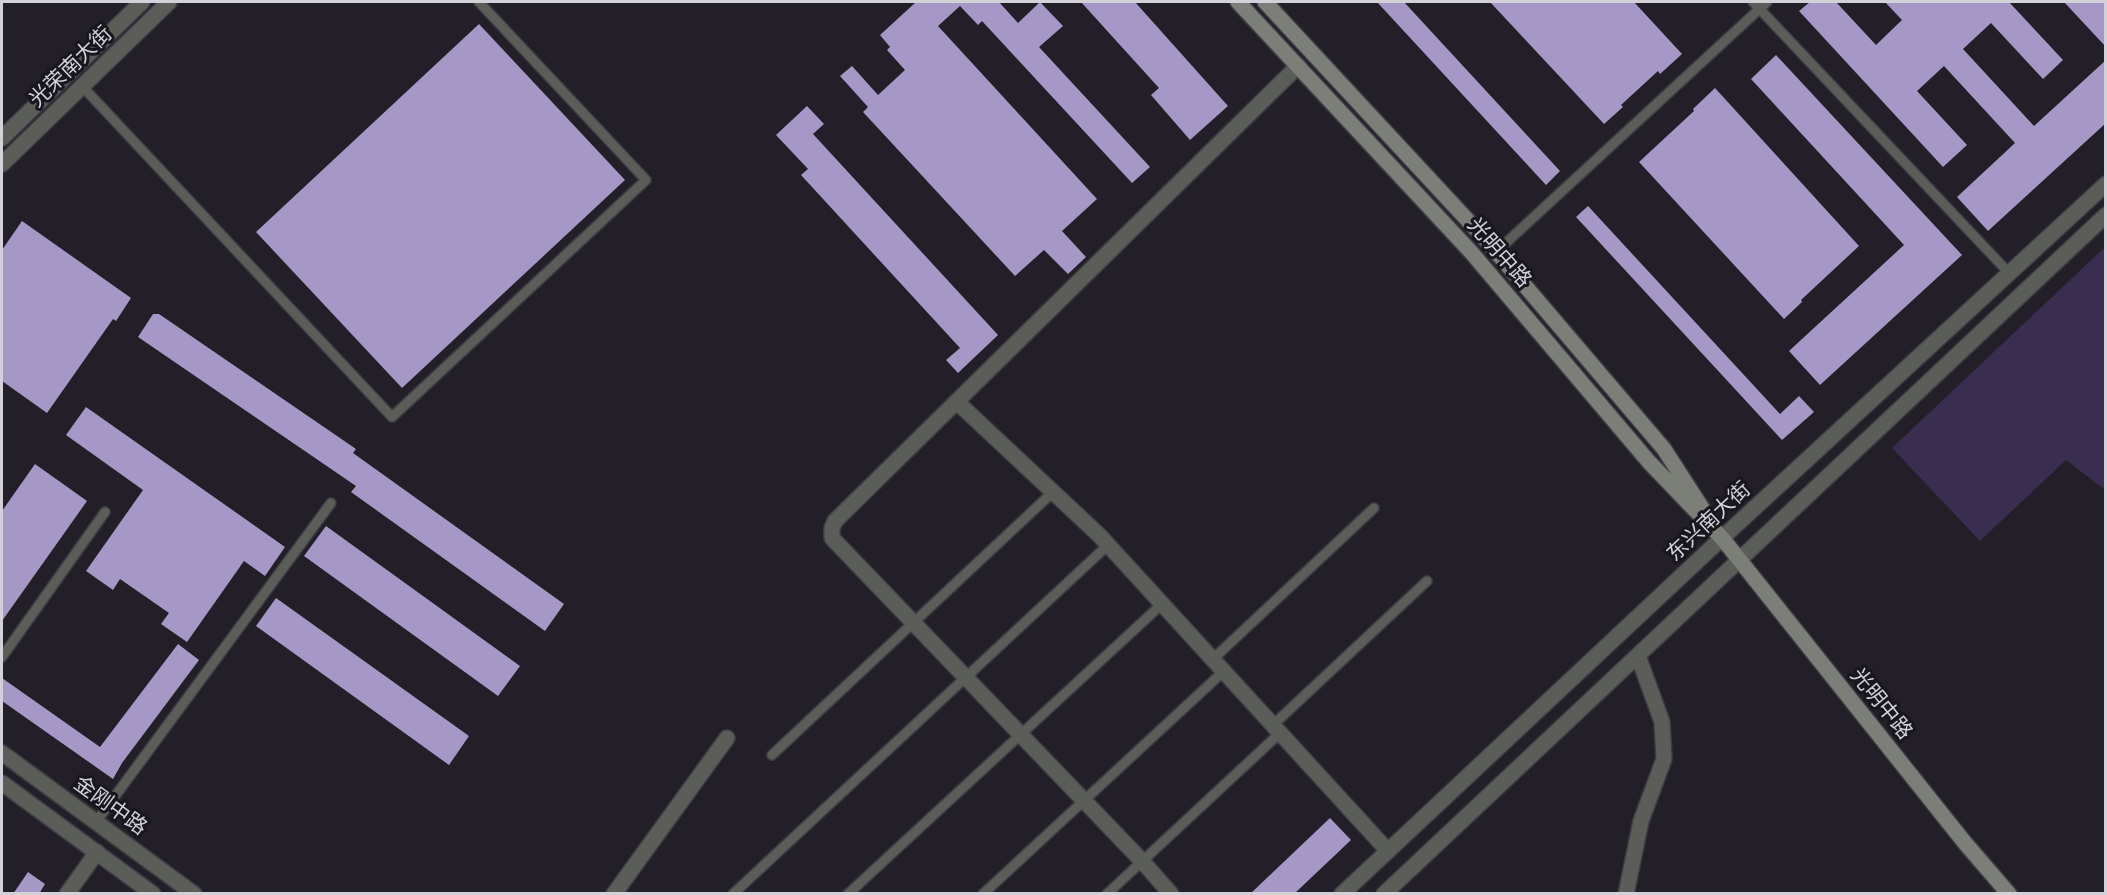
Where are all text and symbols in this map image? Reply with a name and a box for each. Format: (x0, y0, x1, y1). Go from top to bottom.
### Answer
street label: 光荣南大街 (24, 21, 118, 113)
street label: 光明中路 (1462, 213, 1536, 293)
street label: 东兴南大街 (1662, 477, 1756, 567)
street label: 光明中路 (1845, 663, 1917, 745)
street label: 金刚中路 (69, 771, 151, 841)

